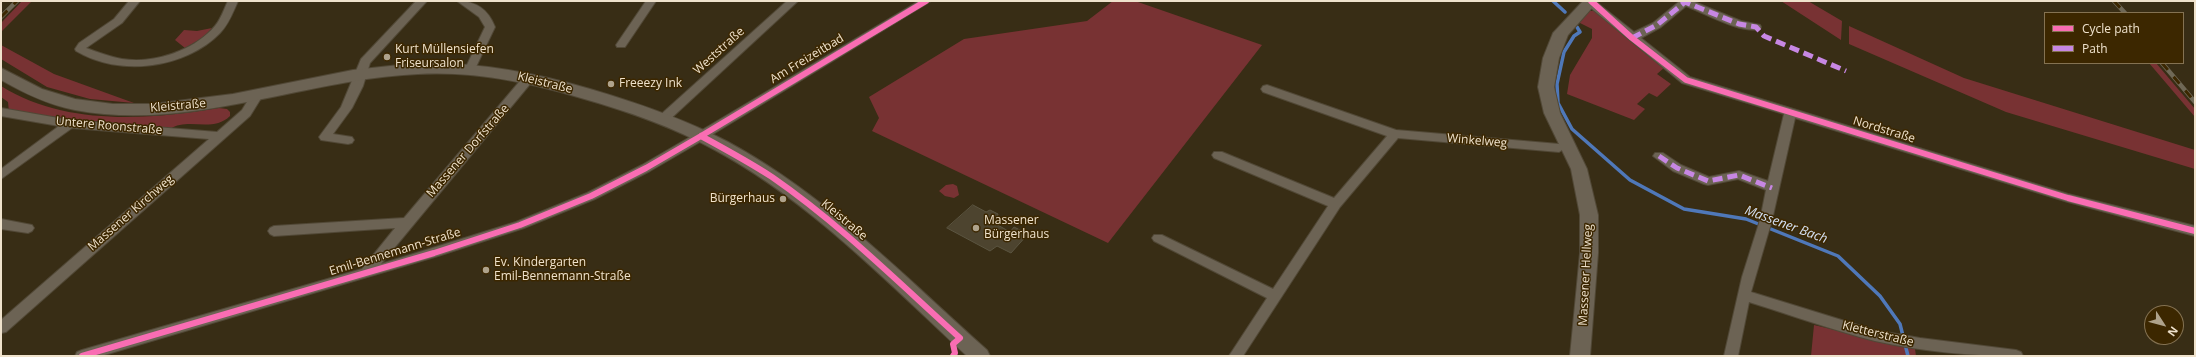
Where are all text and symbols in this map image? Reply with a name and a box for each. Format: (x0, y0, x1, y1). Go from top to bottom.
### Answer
legend (2044, 12, 2184, 64)
text: Cycle path (2082, 20, 2140, 37)
street label: Weststraße (691, 24, 747, 78)
street label: Am Freizeitbad (767, 31, 847, 87)
text: Path (2082, 40, 2108, 57)
place label: Kurt Müllensiefen Friseursalon (395, 43, 494, 71)
marker: Kurt Müllensiefen Friseursalon (382, 52, 392, 62)
street label: Kleistraße (516, 69, 574, 97)
place label: Freeezy Ink (619, 77, 682, 91)
marker: Freeezy Ink (606, 79, 616, 89)
street label: Kleistraße (150, 96, 206, 116)
street label: Massener Dorfstraße (424, 102, 512, 200)
street label: Untere Roonstraße (55, 114, 163, 138)
street label: Nordstraße (1851, 114, 1917, 146)
street label: Winkelweg (1446, 131, 1508, 151)
street label: Massener Kirchweg (85, 172, 177, 254)
place label: Bürgerhaus (710, 192, 775, 206)
marker: Bürgerhaus (778, 194, 788, 204)
street label: Kleistraße (818, 197, 870, 243)
water label: Massener Bach (1742, 203, 1830, 247)
place label: Massener Bürgerhaus (984, 214, 1049, 242)
marker: Massener Bürgerhaus (971, 223, 981, 233)
street label: Massener Hellweg (1576, 224, 1596, 326)
street label: Emil-Bennemann-Straße (328, 225, 462, 279)
place label: Ev. Kindergarten Emil-Bennemann-Straße (494, 256, 631, 284)
marker: Ev. Kindergarten Emil-Bennemann-Straße (481, 265, 491, 275)
north arrow (2144, 305, 2184, 345)
street label: Kletterstraße (1841, 318, 1915, 350)
text: N (2165, 324, 2182, 340)

